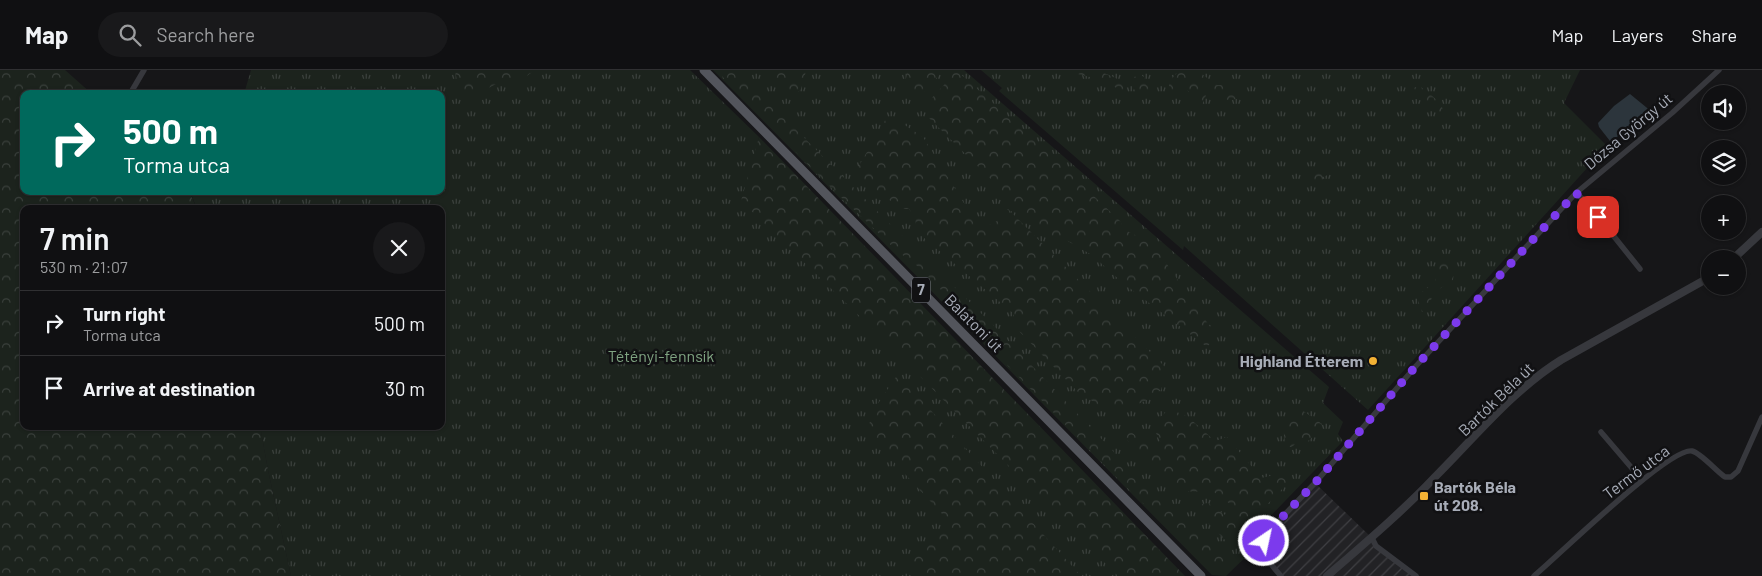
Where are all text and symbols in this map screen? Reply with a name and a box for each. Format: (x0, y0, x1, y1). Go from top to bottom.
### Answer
search box (98, 12, 448, 57)
text: Map (25, 20, 68, 49)
icon: search (116, 21, 144, 49)
text: Search here (156, 23, 255, 46)
text: Map (1551, 24, 1583, 46)
text: Layers (1611, 24, 1664, 46)
text: Share (1692, 24, 1737, 46)
map controls (1701, 85, 1746, 295)
button: sound (1701, 85, 1746, 130)
street label: Dózsa György út (1580, 88, 1676, 173)
text: 500 m (123, 109, 218, 151)
icon: right (40, 110, 105, 175)
button: layers (1701, 140, 1746, 185)
text: Torma utca (123, 151, 230, 177)
button: + (1701, 195, 1746, 240)
pin (1577, 196, 1619, 238)
icon: arrive (1584, 203, 1612, 231)
text: 7 min (40, 220, 109, 256)
button: close (373, 222, 425, 274)
button: − (1701, 250, 1746, 295)
text: 530 m · 21:07 (40, 257, 128, 276)
road number: 7 (912, 278, 930, 302)
street label: Balatoni út (941, 290, 1007, 356)
text: Turn right (83, 302, 165, 325)
icon: right (40, 309, 68, 337)
text: 500 m (374, 312, 425, 335)
text: Torma utca (83, 325, 161, 344)
park label: Tétényi-fennsík (608, 346, 714, 365)
place label: Highland Étterem (1240, 351, 1363, 370)
marker: Highland Étterem (1367, 355, 1379, 367)
street label: Bartók Béla út (1454, 358, 1537, 439)
icon: arrive (40, 374, 68, 402)
text: Arrive at destination (83, 377, 255, 400)
text: 30 m (385, 377, 425, 400)
street label: Termő utca (1599, 441, 1673, 503)
place label: Bartók Béla út 208. (1434, 477, 1516, 514)
marker: Bartók Béla út 208. (1418, 490, 1430, 502)
position arrow (1237, 514, 1289, 566)

